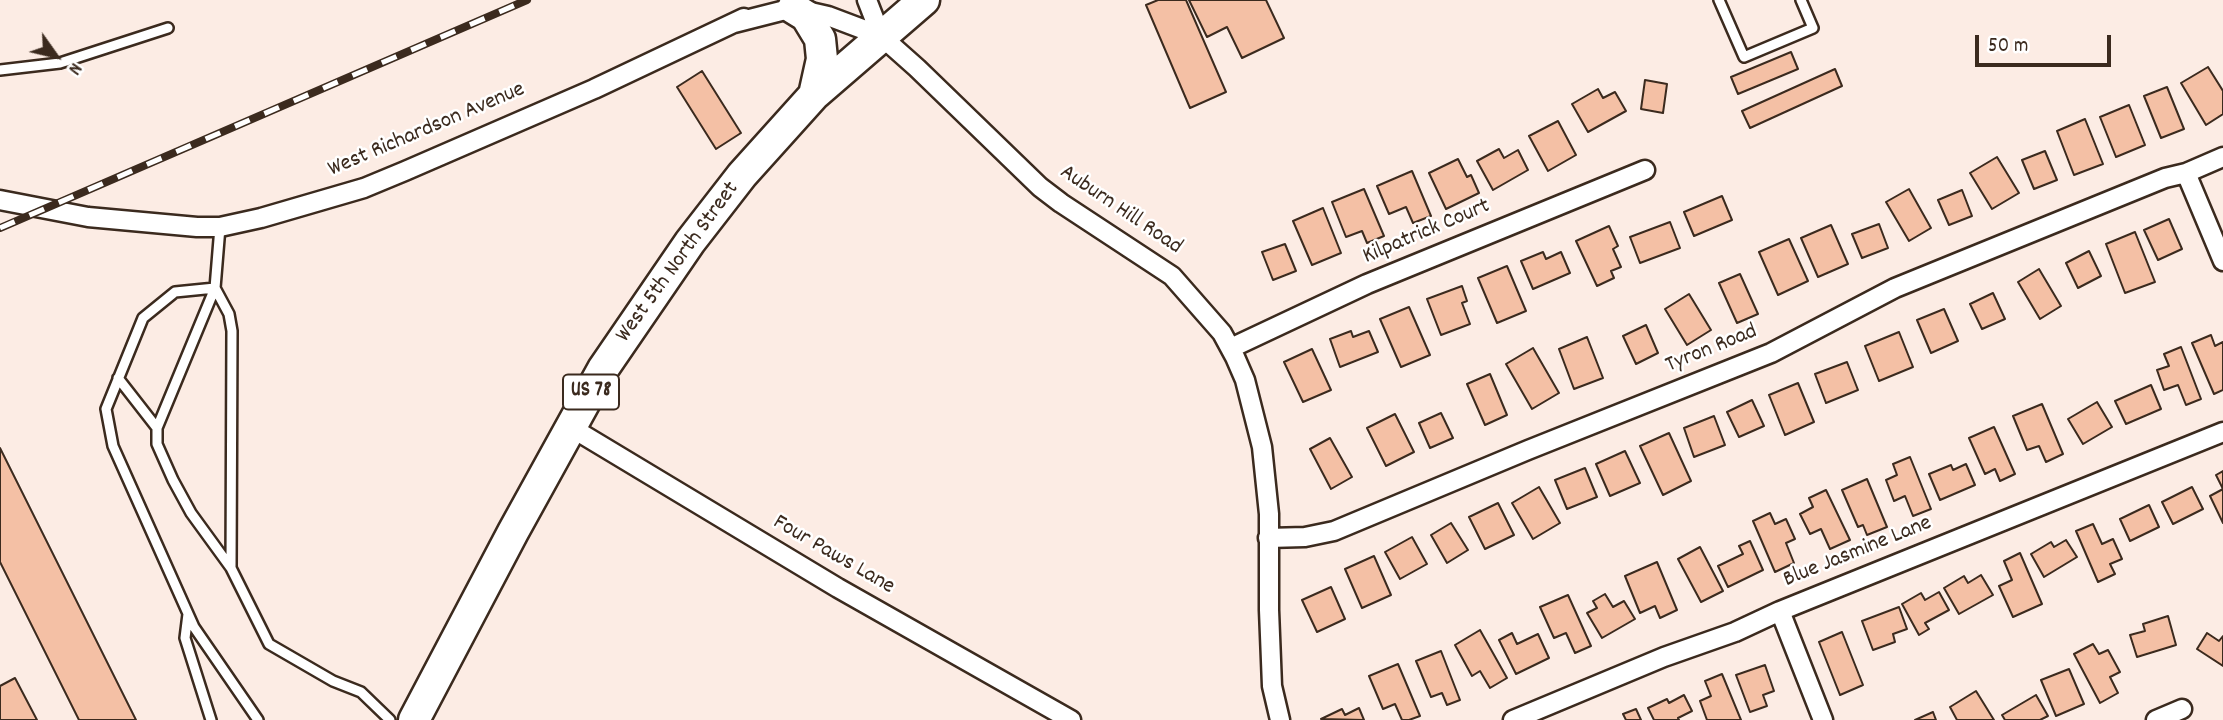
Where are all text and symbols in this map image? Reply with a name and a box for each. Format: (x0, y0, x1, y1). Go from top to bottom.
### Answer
north arrow (21, 21, 91, 91)
scale bar (1978, 21, 2114, 65)
text: 50 m (1988, 32, 2028, 62)
text: N (60, 57, 88, 79)
street label: West Richardson Avenue (325, 77, 529, 185)
street label: Auburn Hill Road (1053, 160, 1187, 262)
street label: West 5th North Street (611, 177, 747, 349)
street label: Kilpatrick Court (1359, 194, 1495, 272)
street label: Tyron Road (1662, 319, 1762, 381)
road number: US 78 (563, 374, 619, 410)
street label: Four Paws Lane (767, 510, 899, 602)
street label: Blue Jasmine Lane (1780, 511, 1936, 595)

